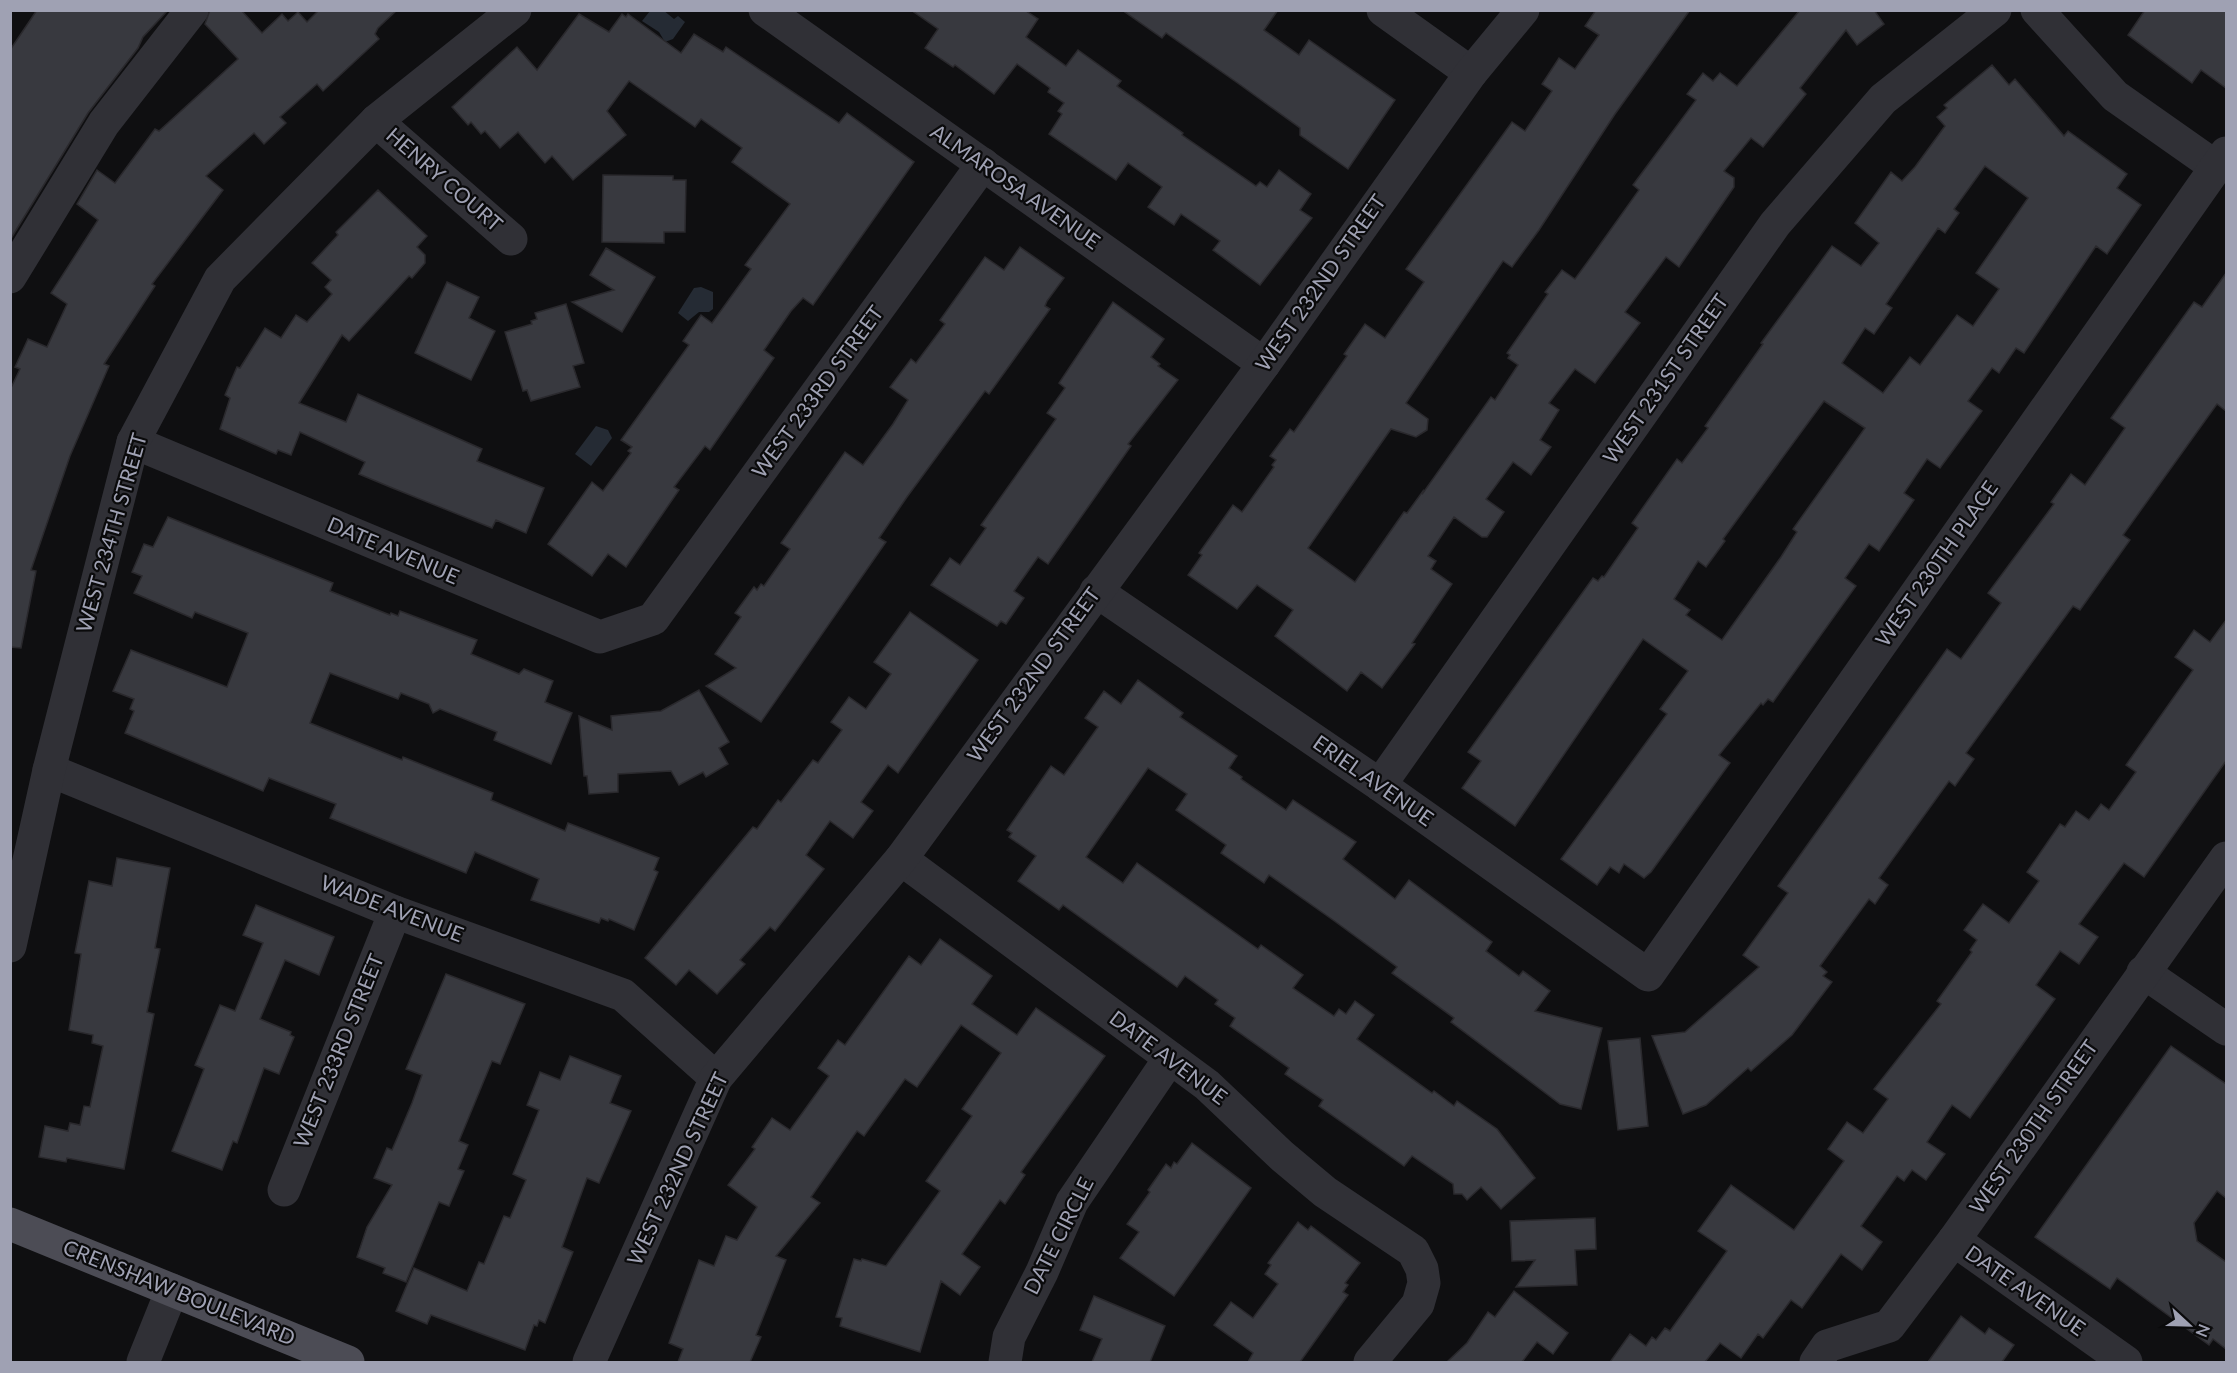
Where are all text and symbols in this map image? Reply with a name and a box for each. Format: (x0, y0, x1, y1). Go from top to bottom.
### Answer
street label: ALMAROSA AVENUE (926, 118, 1105, 254)
street label: HENRY COURT (382, 122, 509, 236)
street label: WEST 232ND STREET (1249, 188, 1391, 375)
street label: WEST 231ST STREET (1597, 288, 1733, 468)
street label: WEST 233RD STREET (746, 300, 888, 482)
street label: WEST 234TH STREET (70, 429, 151, 635)
street label: WEST 230TH PLACE (1869, 476, 2002, 651)
street label: DATE AVENUE (324, 511, 463, 589)
street label: WEST 232ND STREET (961, 581, 1105, 766)
street label: ERIEL AVENUE (1309, 729, 1439, 830)
street label: WADE AVENUE (318, 869, 467, 946)
street label: WEST 233RD STREET (287, 949, 388, 1151)
street label: DATE AVENUE (1105, 1005, 1233, 1109)
street label: WEST 230TH STREET (1963, 1034, 2103, 1218)
street label: WEST 232ND STREET (621, 1067, 733, 1269)
street label: DATE CIRCLE (1017, 1173, 1098, 1298)
street label: CRENSHAW BOULEVARD (60, 1234, 299, 1350)
street label: DATE AVENUE (1961, 1239, 2091, 1340)
north arrow (2159, 1295, 2219, 1355)
text: N (2192, 1322, 2214, 1340)

